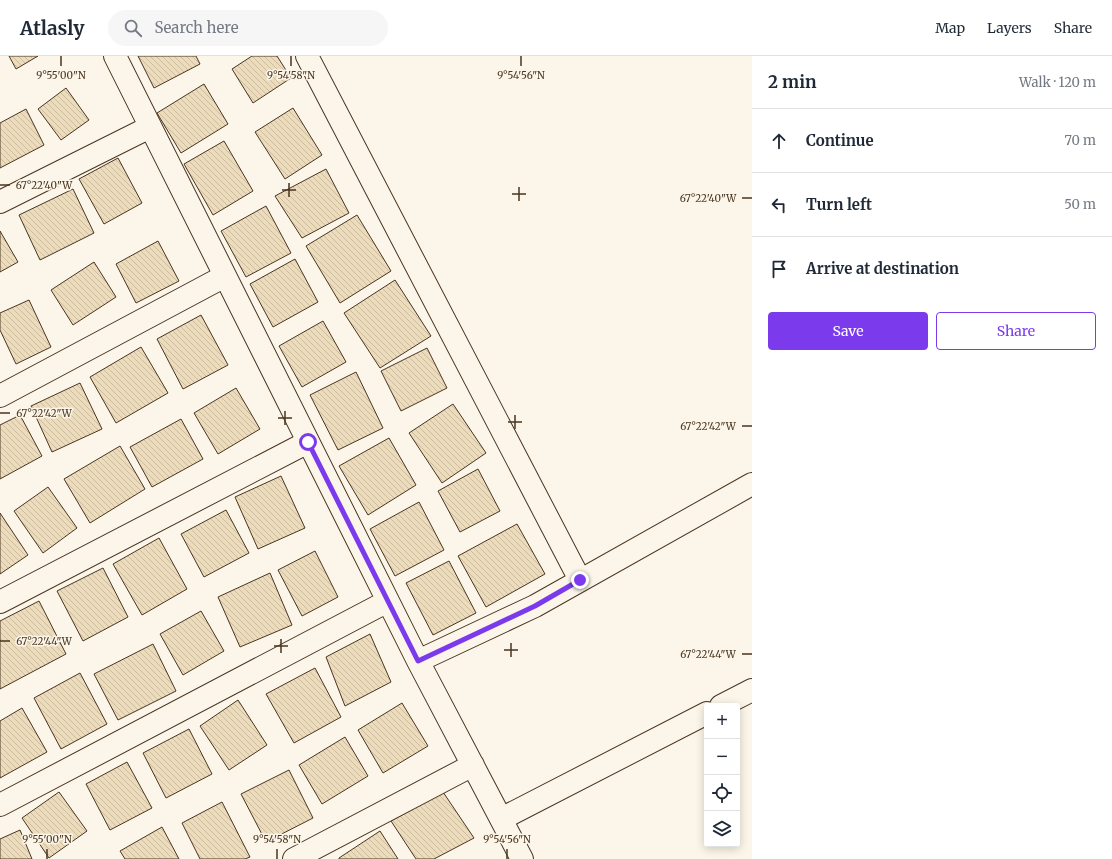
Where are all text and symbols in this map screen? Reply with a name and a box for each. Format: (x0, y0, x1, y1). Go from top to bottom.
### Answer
search box (108, 10, 388, 46)
text: Atlasly (20, 16, 84, 40)
icon: search (122, 17, 144, 39)
text: Search here (154, 18, 239, 37)
text: Map (935, 19, 965, 37)
text: Layers (987, 19, 1032, 37)
text: Share (1054, 19, 1092, 37)
text: 9°55'00"N (36, 69, 86, 82)
text: 9°54'58"N (267, 69, 315, 82)
text: 9°54'56"N (497, 69, 545, 82)
text: 2 min (768, 71, 816, 93)
text: Walk · 120 m (1019, 74, 1096, 91)
icon: ahead (768, 130, 790, 152)
text: Continue (806, 131, 874, 150)
text: 70 m (1065, 132, 1096, 149)
text: 67°22'40"W (16, 179, 73, 192)
text: 67°22'40"W (680, 192, 737, 205)
icon: left (768, 194, 790, 216)
text: Turn left (806, 195, 872, 214)
text: 50 m (1064, 196, 1096, 213)
icon: arrive (768, 258, 790, 280)
text: Arrive at destination (806, 259, 959, 278)
button: Save (768, 312, 928, 350)
button: Share (936, 312, 1096, 350)
text: 67°22'42"W (16, 407, 73, 420)
text: 67°22'42"W (680, 420, 737, 433)
route start (299, 433, 317, 451)
route end (571, 571, 589, 589)
text: 67°22'44"W (16, 635, 73, 648)
text: 67°22'44"W (680, 648, 737, 661)
map controls (704, 703, 740, 847)
button: + (704, 703, 740, 739)
button: − (704, 739, 740, 775)
button: locate (704, 775, 740, 811)
button: layers (704, 811, 740, 847)
text: 9°55'00"N (22, 833, 72, 846)
text: 9°54'58"N (253, 833, 301, 846)
text: 9°54'56"N (483, 833, 531, 846)

